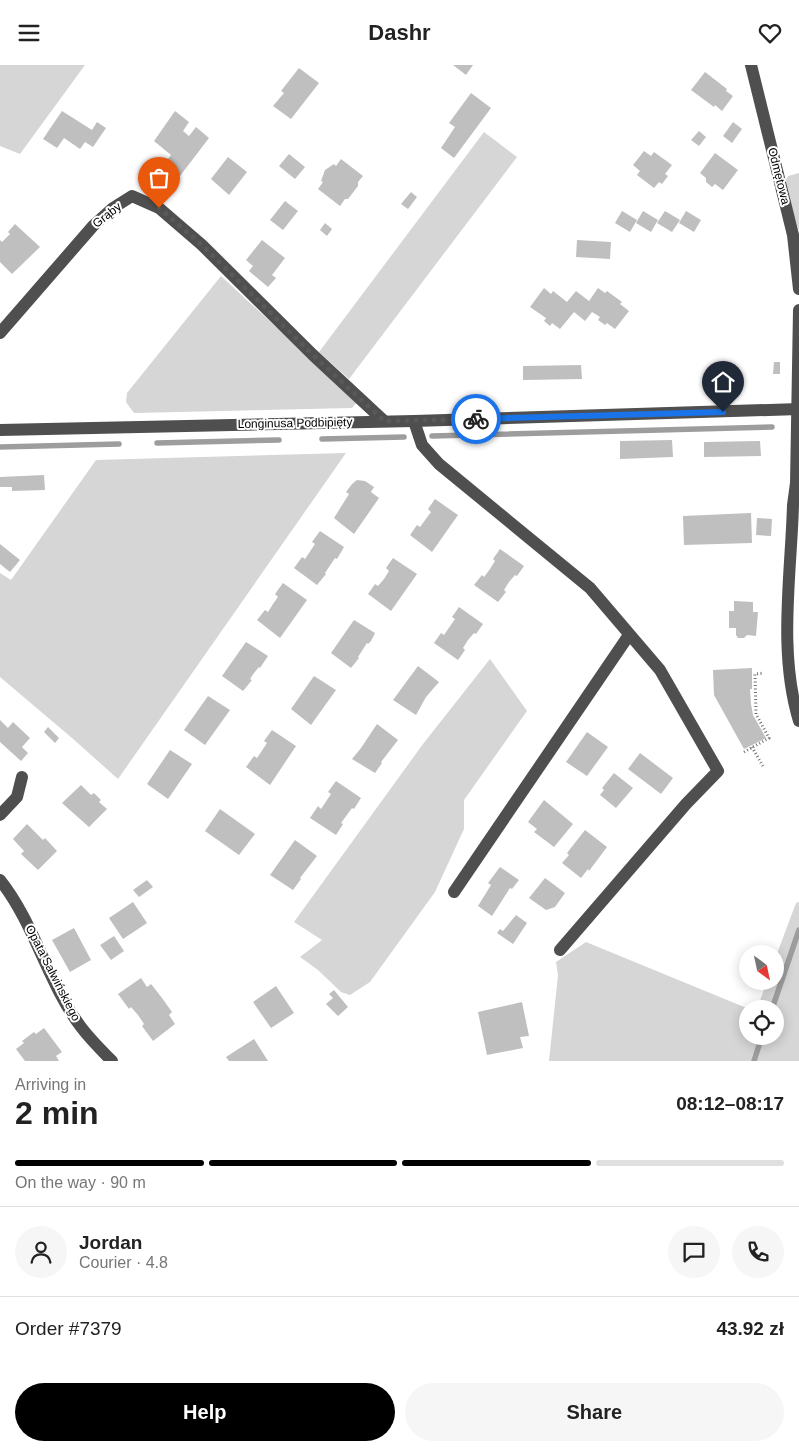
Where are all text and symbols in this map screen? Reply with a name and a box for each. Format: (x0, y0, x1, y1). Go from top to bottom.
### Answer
icon: menu (15, 19, 43, 47)
icon: heart (756, 19, 784, 47)
text: Dashr (368, 20, 431, 45)
street label: Odmętowa (765, 146, 793, 206)
pin (138, 157, 180, 208)
icon: bag (145, 164, 173, 192)
street label: Grąby (90, 199, 124, 231)
pin (702, 361, 744, 412)
icon: home (709, 368, 737, 396)
courier (451, 394, 501, 444)
icon: bike (462, 405, 490, 433)
street label: Longinusa Podbipięty (238, 415, 352, 431)
street label: Opata Salwińskiego (23, 923, 83, 1024)
north arrow (739, 945, 784, 990)
map controls (739, 945, 784, 1045)
button: locate (739, 1000, 784, 1045)
text: Arriving in (15, 1076, 86, 1093)
text: 08:12–08:17 (676, 1093, 784, 1114)
text: 2 min (15, 1095, 99, 1131)
text: On the way · 90 m (15, 1174, 146, 1191)
button: person (15, 1226, 67, 1278)
button: chat (668, 1226, 720, 1278)
button: phone (732, 1226, 784, 1278)
text: Jordan (79, 1232, 142, 1253)
text: Courier · 4.8 (79, 1254, 168, 1271)
text: Order #7379 (15, 1318, 122, 1339)
text: 43.92 zł (716, 1318, 784, 1339)
button: Help (15, 1383, 395, 1441)
button: Share (405, 1383, 784, 1441)

